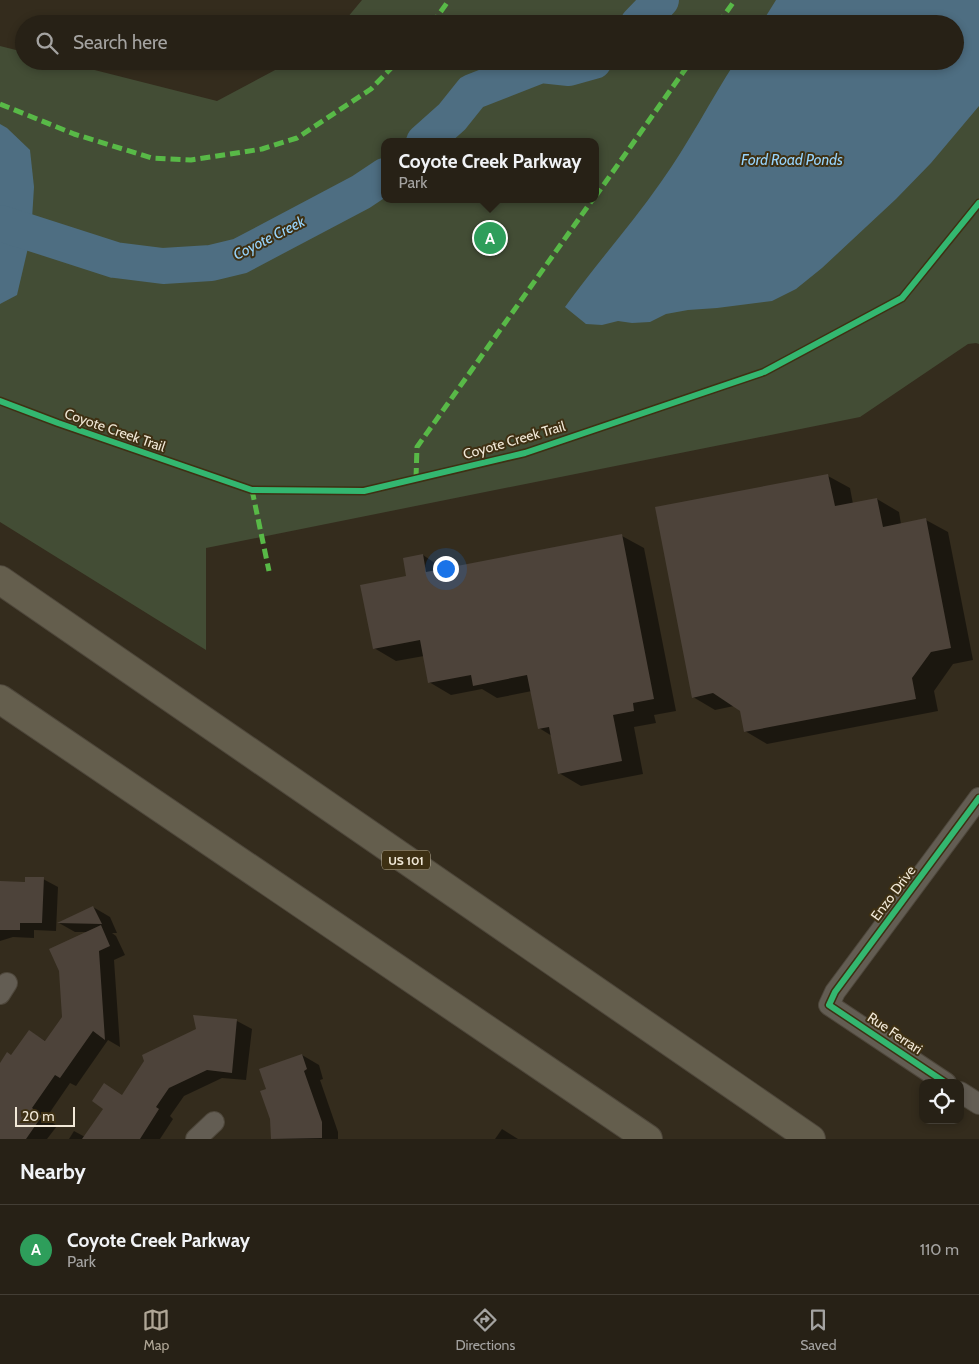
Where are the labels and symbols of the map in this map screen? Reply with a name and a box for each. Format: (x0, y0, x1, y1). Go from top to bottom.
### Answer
water label: Ford Road Ponds (741, 151, 843, 169)
water label: Coyote Creek (230, 212, 308, 264)
pin: A (474, 219, 506, 257)
street label: Coyote Creek Trail (62, 404, 168, 456)
street label: Coyote Creek Trail (461, 417, 568, 463)
your location (433, 556, 459, 582)
road number: US 101 (382, 850, 430, 870)
street label: Enzo Drive (867, 862, 919, 924)
street label: Rue Ferrari (864, 1008, 926, 1058)
scale bar (15, 1104, 75, 1127)

